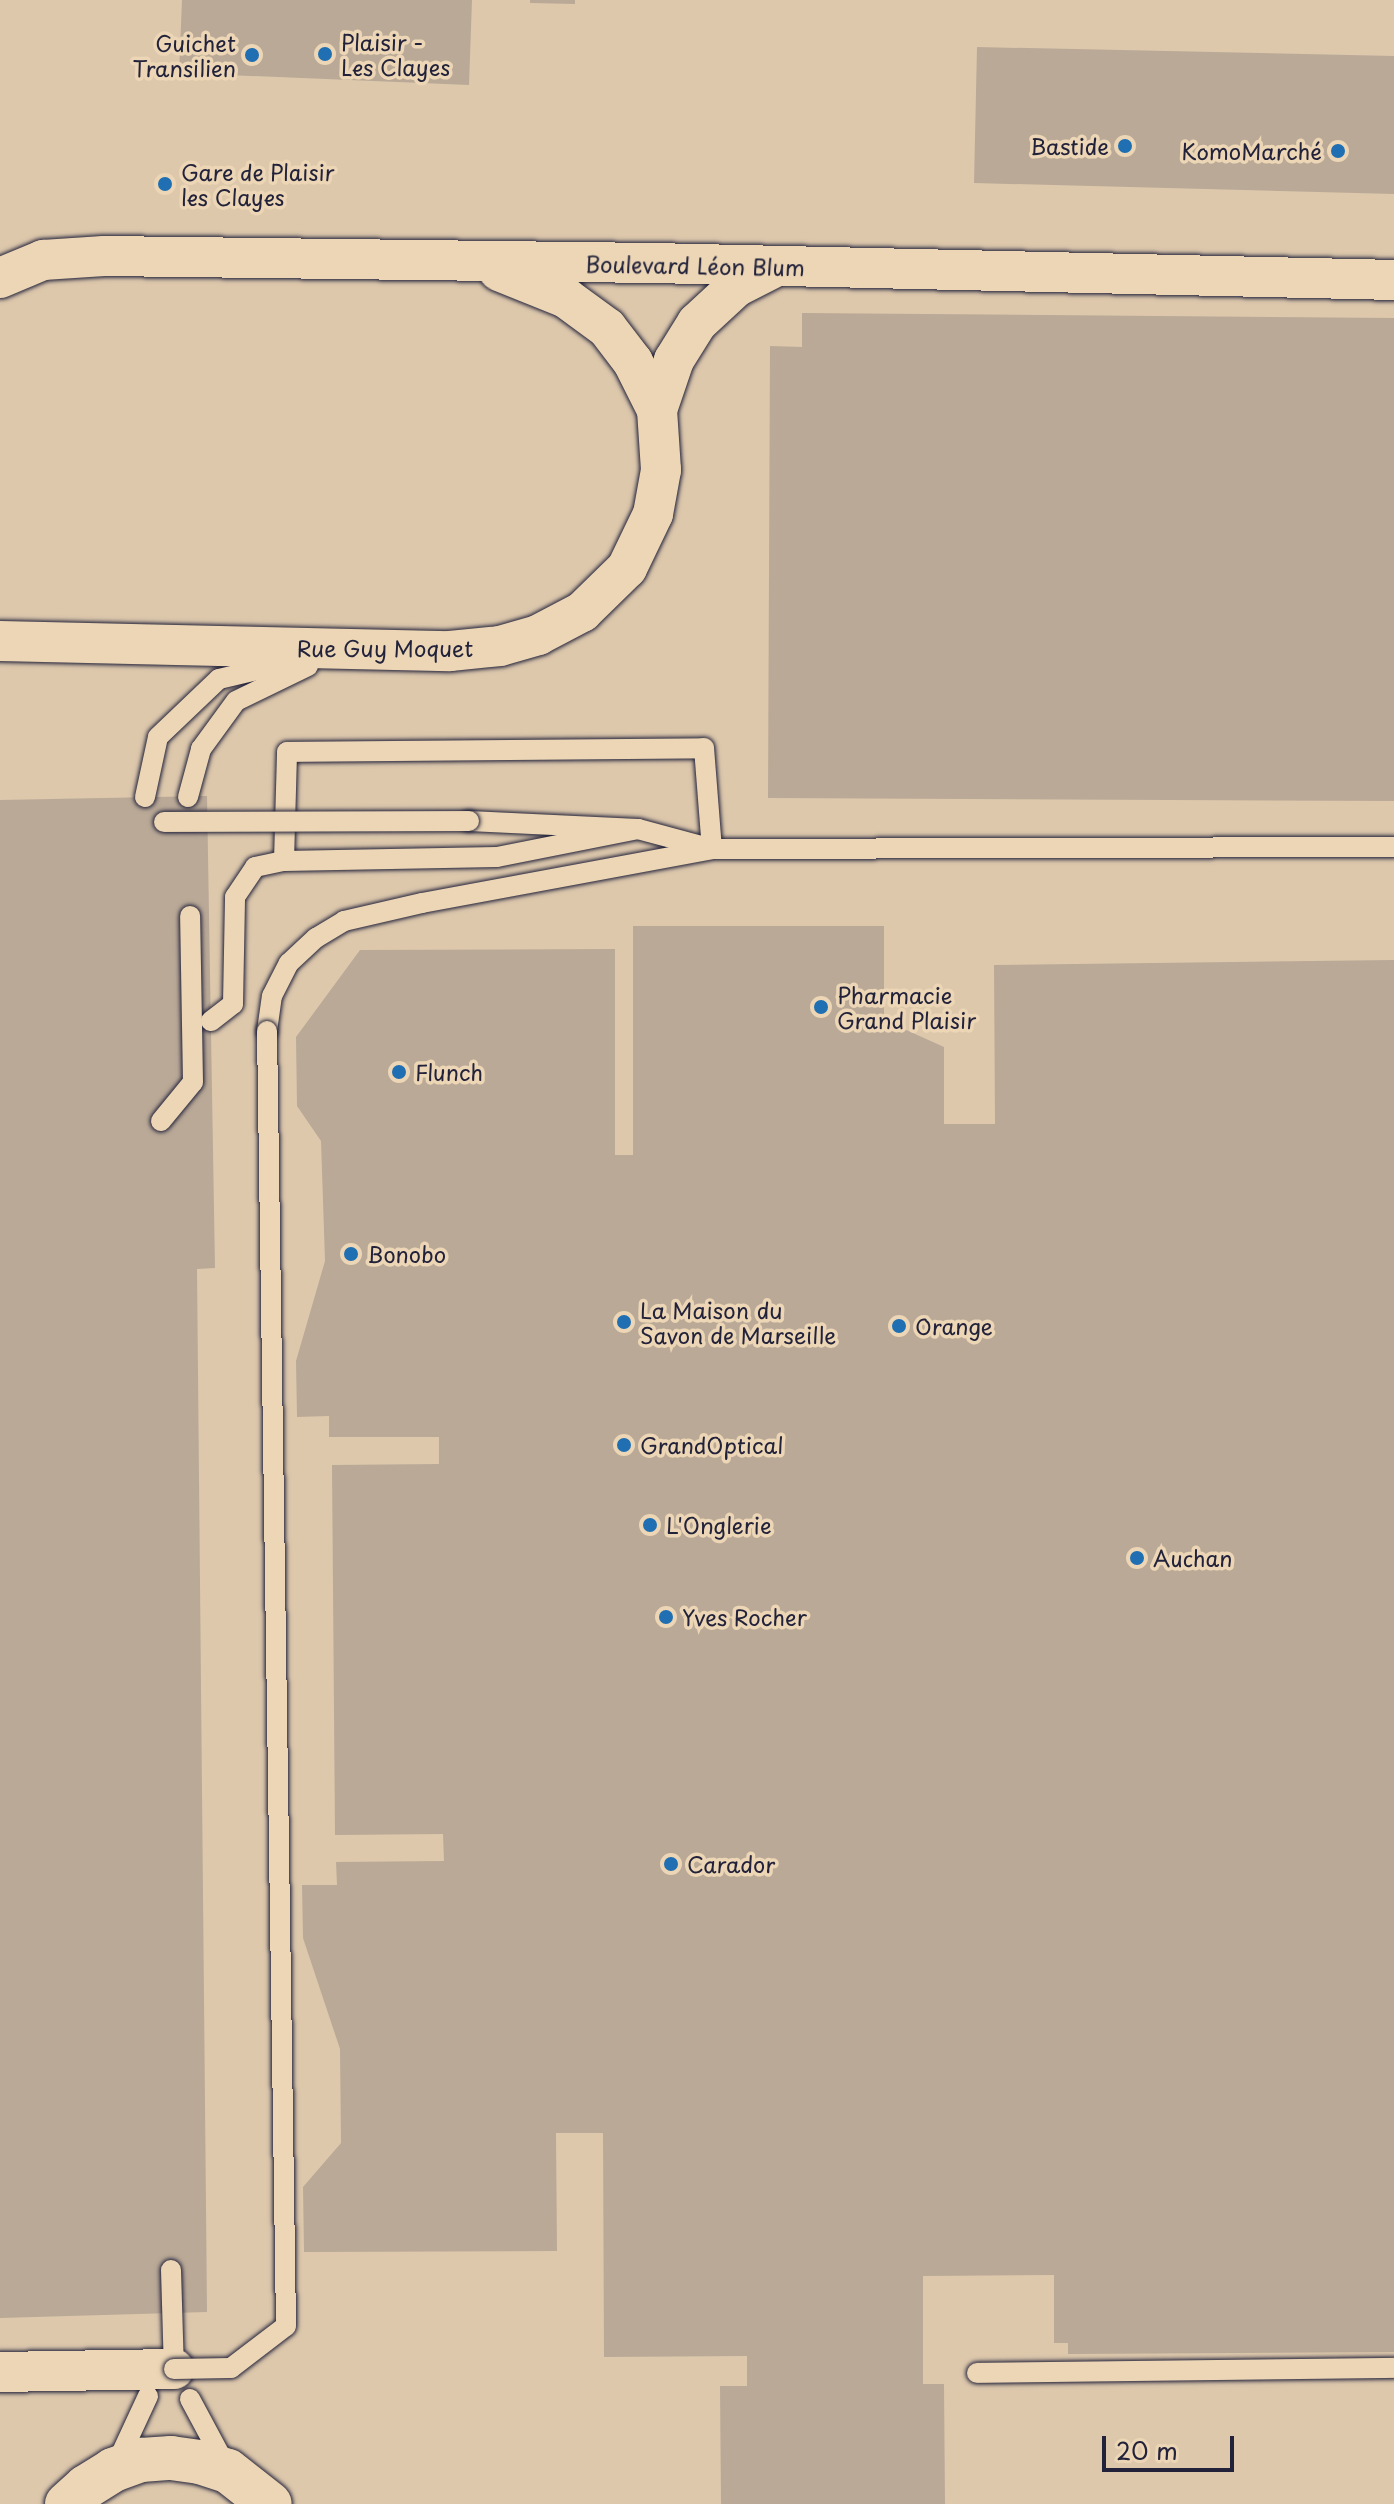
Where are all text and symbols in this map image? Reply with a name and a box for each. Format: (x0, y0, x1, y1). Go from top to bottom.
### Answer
place label: Plaisir - Les Clayes (341, 28, 453, 80)
place label: Guichet Transilien (133, 29, 236, 80)
marker: Plaisir - Les Clayes (316, 45, 334, 63)
marker: Guichet Transilien (243, 46, 261, 64)
place label: Bastide (1030, 133, 1109, 159)
marker: Bastide (1116, 137, 1134, 155)
place label: KomoMarché (1181, 138, 1322, 164)
marker: KomoMarché (1329, 142, 1347, 160)
place label: Gare de Plaisir les Clayes (181, 158, 338, 210)
marker: Gare de Plaisir les Clayes (156, 175, 174, 193)
street label: Boulevard Léon Blum (585, 250, 805, 280)
street label: Rue Guy Moquet (296, 635, 474, 661)
place label: Pharmacie Grand Plaisir (837, 981, 977, 1032)
marker: Pharmacie Grand Plaisir (812, 998, 830, 1016)
place label: Flunch (415, 1059, 483, 1085)
marker: Flunch (390, 1063, 408, 1081)
place label: Bonobo (367, 1241, 446, 1267)
marker: Bonobo (342, 1245, 360, 1263)
place label: La Maison du Savon de Marseille (640, 1296, 838, 1348)
marker: La Maison du Savon de Marseille (615, 1313, 633, 1331)
place label: Orange (915, 1313, 993, 1339)
marker: Orange (890, 1317, 908, 1335)
place label: GrandOptical (640, 1432, 784, 1458)
marker: GrandOptical (615, 1436, 633, 1454)
place label: L'Onglerie (666, 1512, 772, 1538)
marker: L'Onglerie (641, 1516, 659, 1534)
place label: Auchan (1153, 1545, 1232, 1571)
marker: Auchan (1128, 1549, 1146, 1567)
place label: Yves Rocher (682, 1604, 806, 1630)
marker: Yves Rocher (657, 1608, 675, 1626)
place label: Carador (687, 1851, 775, 1877)
marker: Carador (662, 1855, 680, 1873)
scale bar (1106, 2420, 1238, 2470)
text: 20 m (1116, 2432, 1178, 2468)

